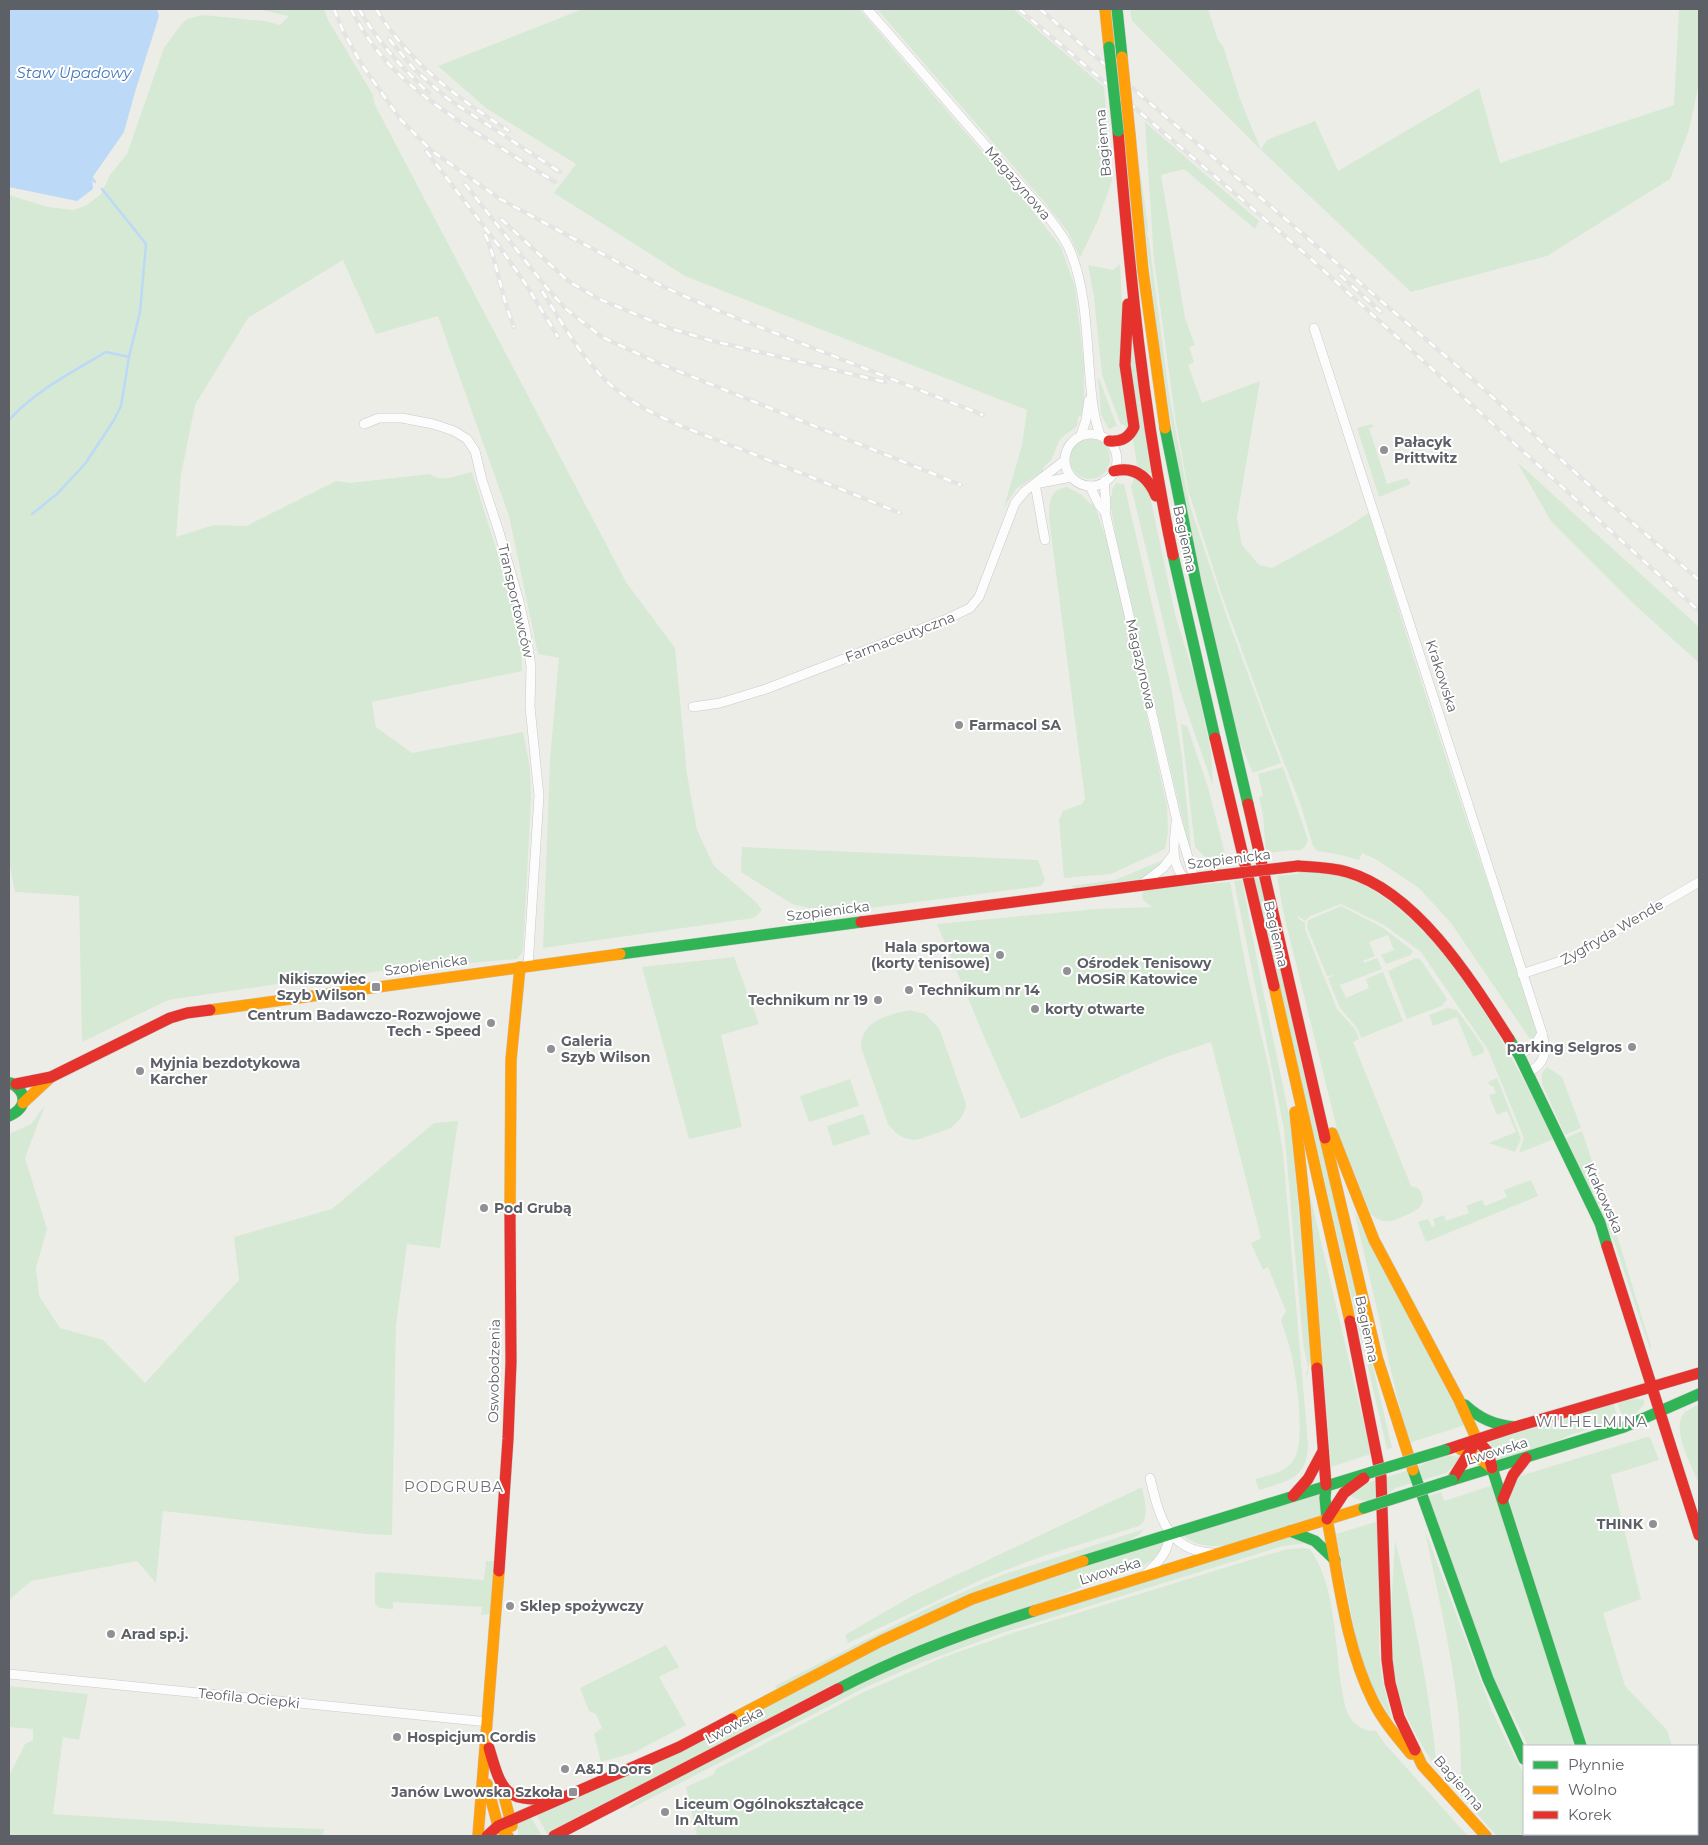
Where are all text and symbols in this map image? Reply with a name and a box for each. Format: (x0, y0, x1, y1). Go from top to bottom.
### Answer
water label: Staw Upadowy (17, 63, 132, 82)
street label: Bagienna (1091, 108, 1115, 178)
street label: Magazynowa (981, 142, 1055, 224)
place label: Pałacyk Prittwitz (1394, 433, 1458, 467)
marker: Pałacyk Prittwitz (1378, 444, 1390, 456)
street label: Bagienna (1169, 504, 1201, 574)
street label: Transportowców (494, 542, 538, 660)
street label: Farmaceutyczna (842, 608, 958, 666)
street label: Magazynowa (1122, 617, 1160, 711)
street label: Krakowska (1422, 637, 1462, 715)
place label: Farmacol SA (969, 716, 1061, 734)
marker: Farmacol SA (953, 719, 965, 731)
street label: Szopienicka (1186, 845, 1272, 873)
street label: Zygfryda Wende (1557, 895, 1667, 969)
street label: Szopienicka (785, 897, 871, 925)
street label: Bagienna (1260, 899, 1292, 969)
place label: Hala sportowa (korty tenisowe) (871, 938, 990, 972)
marker: Hala sportowa (korty tenisowe) (994, 949, 1006, 961)
street label: Szopienicka (383, 950, 469, 980)
place label: Ośrodek Tenisowy MOSiR Katowice (1077, 954, 1212, 988)
marker: Ośrodek Tenisowy MOSiR Katowice (1061, 965, 1073, 977)
place label: Nikiszowiec Szyb Wilson (277, 970, 367, 1004)
marker: Nikiszowiec Szyb Wilson (370, 981, 382, 993)
place label: Technikum nr 14 (919, 981, 1040, 999)
marker: Technikum nr 14 (903, 984, 915, 996)
place label: Technikum nr 19 (748, 991, 868, 1009)
marker: Technikum nr 19 (872, 994, 884, 1006)
place label: korty otwarte (1045, 1000, 1145, 1018)
marker: korty otwarte (1029, 1003, 1041, 1015)
place label: Centrum Badawczo-Rozwojowe Tech - Speed (247, 1006, 481, 1040)
marker: Centrum Badawczo-Rozwojowe Tech - Speed (485, 1017, 497, 1029)
place label: Galeria Szyb Wilson (561, 1032, 650, 1066)
place label: parking Selgros (1507, 1038, 1623, 1056)
marker: parking Selgros (1626, 1041, 1638, 1053)
marker: Galeria Szyb Wilson (545, 1043, 557, 1055)
place label: Myjnia bezdotykowa Karcher (150, 1054, 300, 1088)
marker: Myjnia bezdotykowa Karcher (134, 1065, 146, 1077)
street label: Krakowska (1580, 1160, 1628, 1236)
place label: Pod Grubą (494, 1199, 572, 1217)
marker: Pod Grubą (478, 1202, 490, 1214)
street label: Bagienna (1351, 1294, 1383, 1364)
street label: Oswobodzenia (484, 1319, 504, 1423)
district label: WILHELMINA (1536, 1412, 1648, 1431)
street label: Lwowska (1464, 1433, 1530, 1469)
district label: PODGRUBA (404, 1477, 504, 1496)
place label: THINK (1597, 1515, 1644, 1533)
marker: THINK (1647, 1518, 1659, 1530)
street label: Lwowska (1077, 1553, 1143, 1589)
place label: Sklep spożywczy (520, 1597, 644, 1615)
marker: Sklep spożywczy (504, 1600, 516, 1612)
place label: Arad sp.j. (120, 1625, 189, 1643)
marker: Arad sp.j. (105, 1628, 117, 1640)
street label: Teofila Ociepki (197, 1684, 301, 1712)
street label: Lwowska (702, 1702, 766, 1748)
place label: Hospicjum Cordis (407, 1728, 536, 1746)
marker: Hospicjum Cordis (391, 1731, 403, 1743)
legend (1523, 1745, 1698, 1835)
street label: Bagienna (1430, 1752, 1488, 1814)
text: Płynnie (1568, 1755, 1624, 1774)
place label: A&J Doors (574, 1760, 652, 1778)
marker: A&J Doors (559, 1763, 571, 1775)
text: Wolno (1568, 1780, 1617, 1799)
place label: Janów Lwowska Szkoła (390, 1783, 563, 1801)
marker: Janów Lwowska Szkoła (567, 1786, 579, 1798)
place label: Liceum Ogólnokształcące In Altum (675, 1795, 864, 1829)
text: Korek (1568, 1805, 1612, 1824)
marker: Liceum Ogólnokształcące In Altum (659, 1806, 671, 1818)

